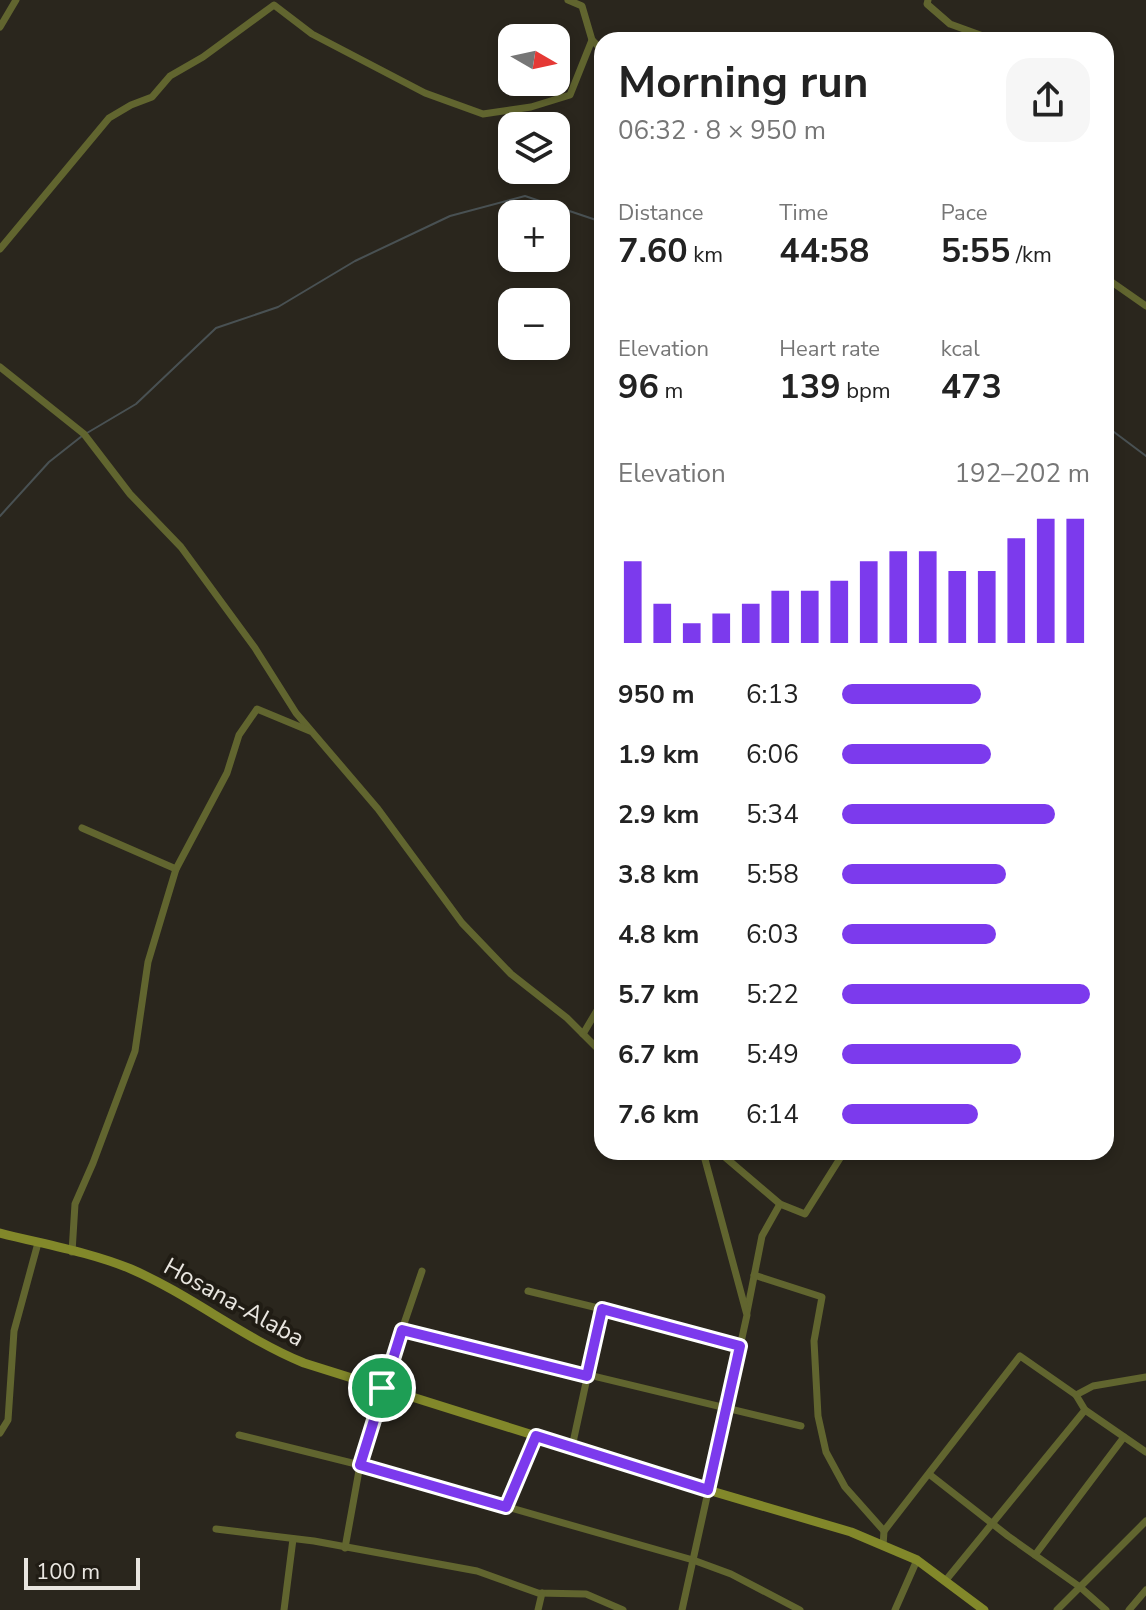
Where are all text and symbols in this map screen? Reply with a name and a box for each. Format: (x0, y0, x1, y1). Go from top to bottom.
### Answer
north arrow (498, 24, 570, 96)
map controls (498, 24, 570, 360)
text: Morning run (618, 53, 868, 113)
button: share (1006, 58, 1090, 142)
button: layers (498, 112, 570, 184)
text: 06:32 · 8 × 950 m (618, 113, 826, 148)
text: Distance (618, 198, 703, 228)
text: Time (779, 198, 828, 228)
text: Pace (941, 198, 987, 228)
button: + (498, 200, 570, 272)
text: 7.60 (618, 228, 688, 274)
text: 44:58 (779, 228, 869, 274)
text: 5:55 (941, 228, 1010, 274)
text: km (688, 240, 723, 270)
text: /km (1010, 240, 1052, 270)
button: − (498, 288, 570, 360)
text: Elevation (618, 334, 709, 364)
text: Heart rate (779, 334, 880, 364)
text: kcal (941, 334, 980, 364)
text: 96 (618, 364, 659, 410)
text: 139 (779, 364, 841, 410)
text: 473 (941, 364, 1002, 410)
text: m (659, 376, 683, 406)
text: bpm (841, 376, 891, 406)
text: Elevation (618, 456, 726, 491)
text: 192–202 m (954, 456, 1090, 491)
text: 950 m (618, 677, 695, 712)
text: 6:13 (746, 677, 799, 712)
text: 1.9 km (618, 737, 699, 772)
text: 6:06 (746, 737, 799, 772)
text: 2.9 km (618, 797, 699, 832)
text: 5:34 (746, 797, 799, 832)
text: 3.8 km (618, 857, 699, 892)
text: 5:58 (746, 857, 799, 892)
text: 4.8 km (618, 917, 699, 952)
text: 6:03 (746, 917, 799, 952)
text: 5.7 km (618, 977, 699, 1012)
text: 5:22 (746, 977, 799, 1012)
text: 6.7 km (618, 1037, 699, 1072)
text: 5:49 (746, 1037, 799, 1072)
text: 7.6 km (618, 1097, 699, 1132)
text: 6:14 (746, 1097, 799, 1132)
street label: Hosana-Alaba (158, 1250, 310, 1354)
pin (348, 1354, 416, 1422)
icon: arrive (360, 1366, 404, 1410)
scale bar (24, 1554, 140, 1590)
text: 100 m (36, 1557, 100, 1587)

